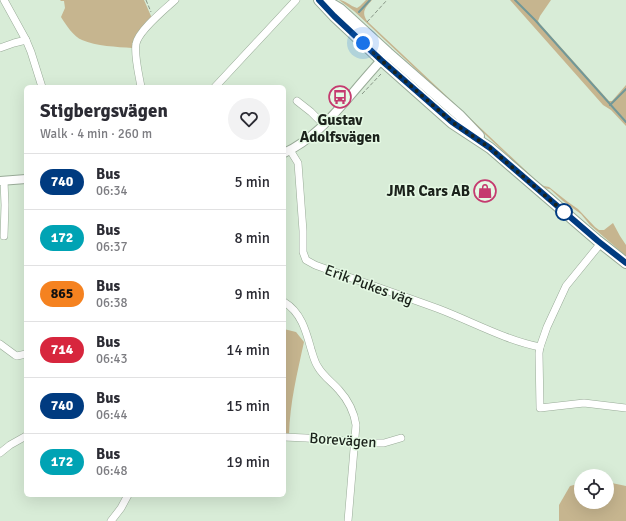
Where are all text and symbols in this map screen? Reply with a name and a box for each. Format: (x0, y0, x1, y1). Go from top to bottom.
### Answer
your location (353, 33, 373, 53)
bus stop icon: Gustav Adolfsvägen (327, 84, 353, 110)
button: heart (228, 98, 270, 140)
text: Stigbergsvägen (40, 99, 168, 123)
place label: Gustav Adolfsvägen (300, 111, 380, 146)
text: Walk · 4 min · 260 m (40, 126, 152, 142)
text: Bus (96, 165, 120, 183)
text: 740 (51, 173, 73, 190)
text: 5 min (234, 173, 270, 191)
shop icon: JMR Cars AB (472, 178, 498, 204)
place label: JMR Cars AB (386, 182, 470, 200)
text: 06:34 (96, 183, 128, 199)
unlabelled marker (555, 203, 573, 221)
text: Bus (96, 221, 120, 239)
text: 172 (51, 229, 73, 246)
text: 8 min (234, 229, 270, 247)
text: 06:37 (96, 239, 128, 255)
street label: Erik Pukes väg (322, 261, 416, 309)
text: Bus (96, 277, 120, 295)
text: 865 (51, 285, 73, 302)
text: 9 min (234, 285, 270, 303)
text: 06:38 (96, 295, 128, 311)
text: Bus (96, 333, 120, 351)
text: 714 (51, 341, 73, 358)
text: 14 min (226, 341, 270, 359)
text: 06:43 (96, 351, 128, 367)
text: Bus (96, 389, 120, 407)
text: 740 (51, 397, 73, 414)
text: 15 min (226, 397, 270, 415)
text: 06:44 (96, 407, 128, 423)
street label: Borevägen (309, 429, 377, 451)
text: Bus (96, 445, 120, 463)
text: 172 (51, 453, 73, 470)
text: 19 min (226, 453, 270, 471)
text: 06:48 (96, 463, 128, 479)
map controls (574, 469, 614, 509)
button: locate (574, 469, 614, 509)

